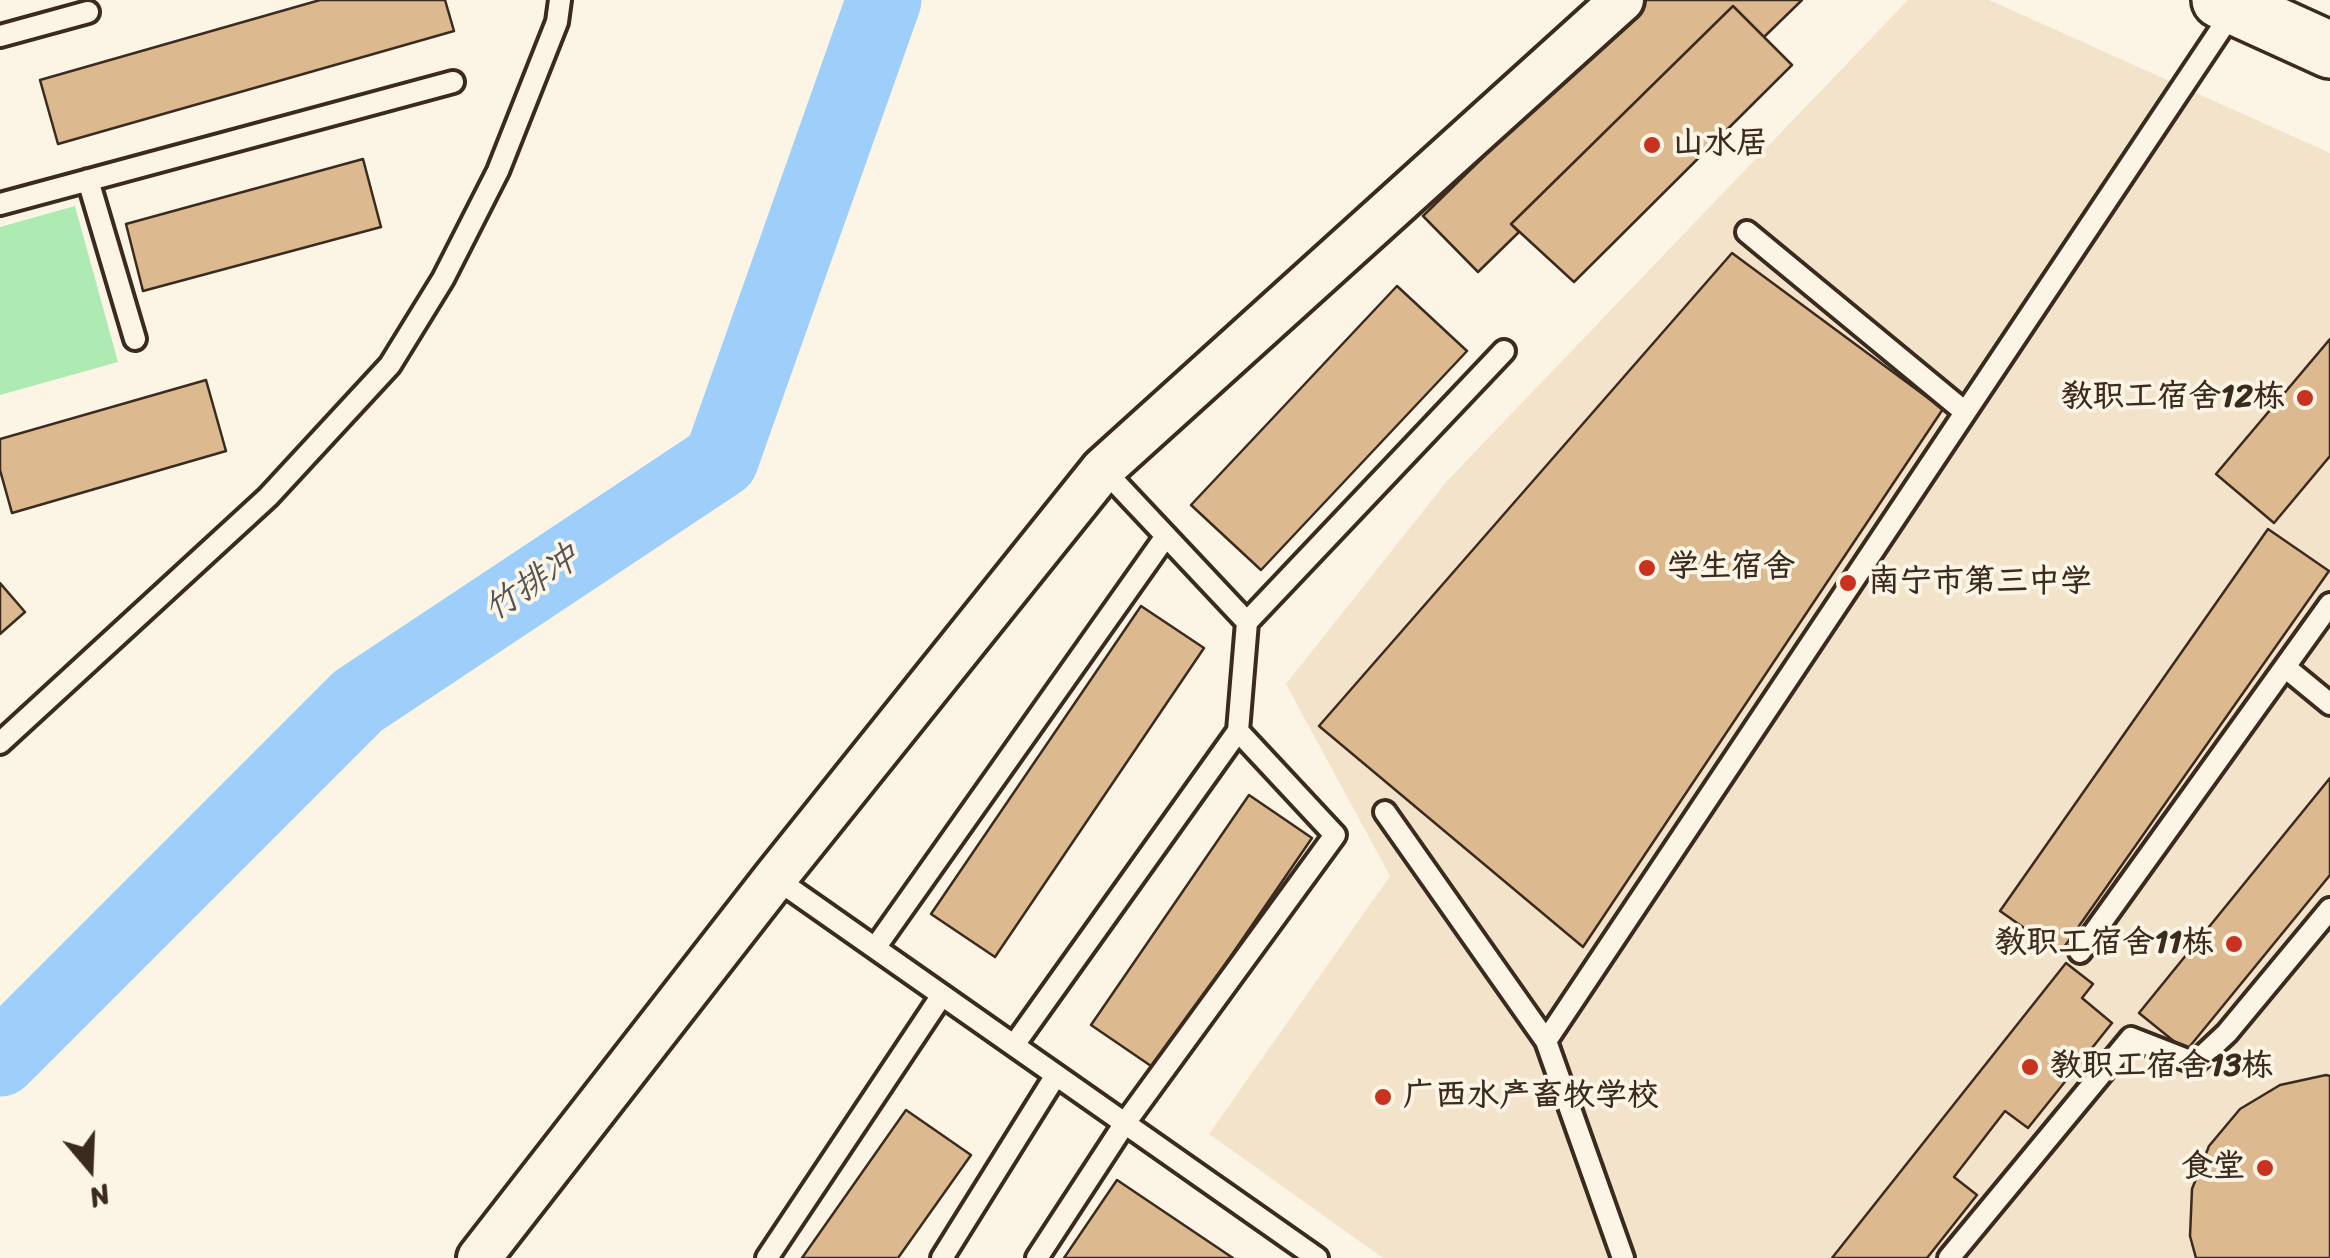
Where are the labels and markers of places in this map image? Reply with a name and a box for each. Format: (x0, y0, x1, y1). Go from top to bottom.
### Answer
place label: 山水居 (1672, 126, 1768, 164)
marker: 山水居 (1641, 134, 1663, 156)
place label: 教职工宿舍12栋 (2061, 379, 2285, 417)
marker: 教职工宿舍12栋 (2294, 387, 2316, 409)
place label: 学生宿舍 (1667, 549, 1795, 587)
marker: 学生宿舍 (1636, 557, 1658, 579)
place label: 南宁市第三中学 (1868, 564, 2092, 602)
marker: 南宁市第三中学 (1837, 572, 1859, 594)
place label: 教职工宿舍11栋 (1995, 925, 2214, 963)
marker: 教职工宿舍11栋 (2223, 933, 2245, 955)
place label: 教职工宿舍13栋 (2050, 1048, 2273, 1086)
marker: 教职工宿舍13栋 (2019, 1056, 2041, 1078)
place label: 广西水产畜牧学校 (1403, 1078, 1659, 1116)
marker: 广西水产畜牧学校 (1372, 1086, 1394, 1108)
place label: 食堂 (2181, 1149, 2245, 1187)
marker: 食堂 (2254, 1157, 2276, 1179)

